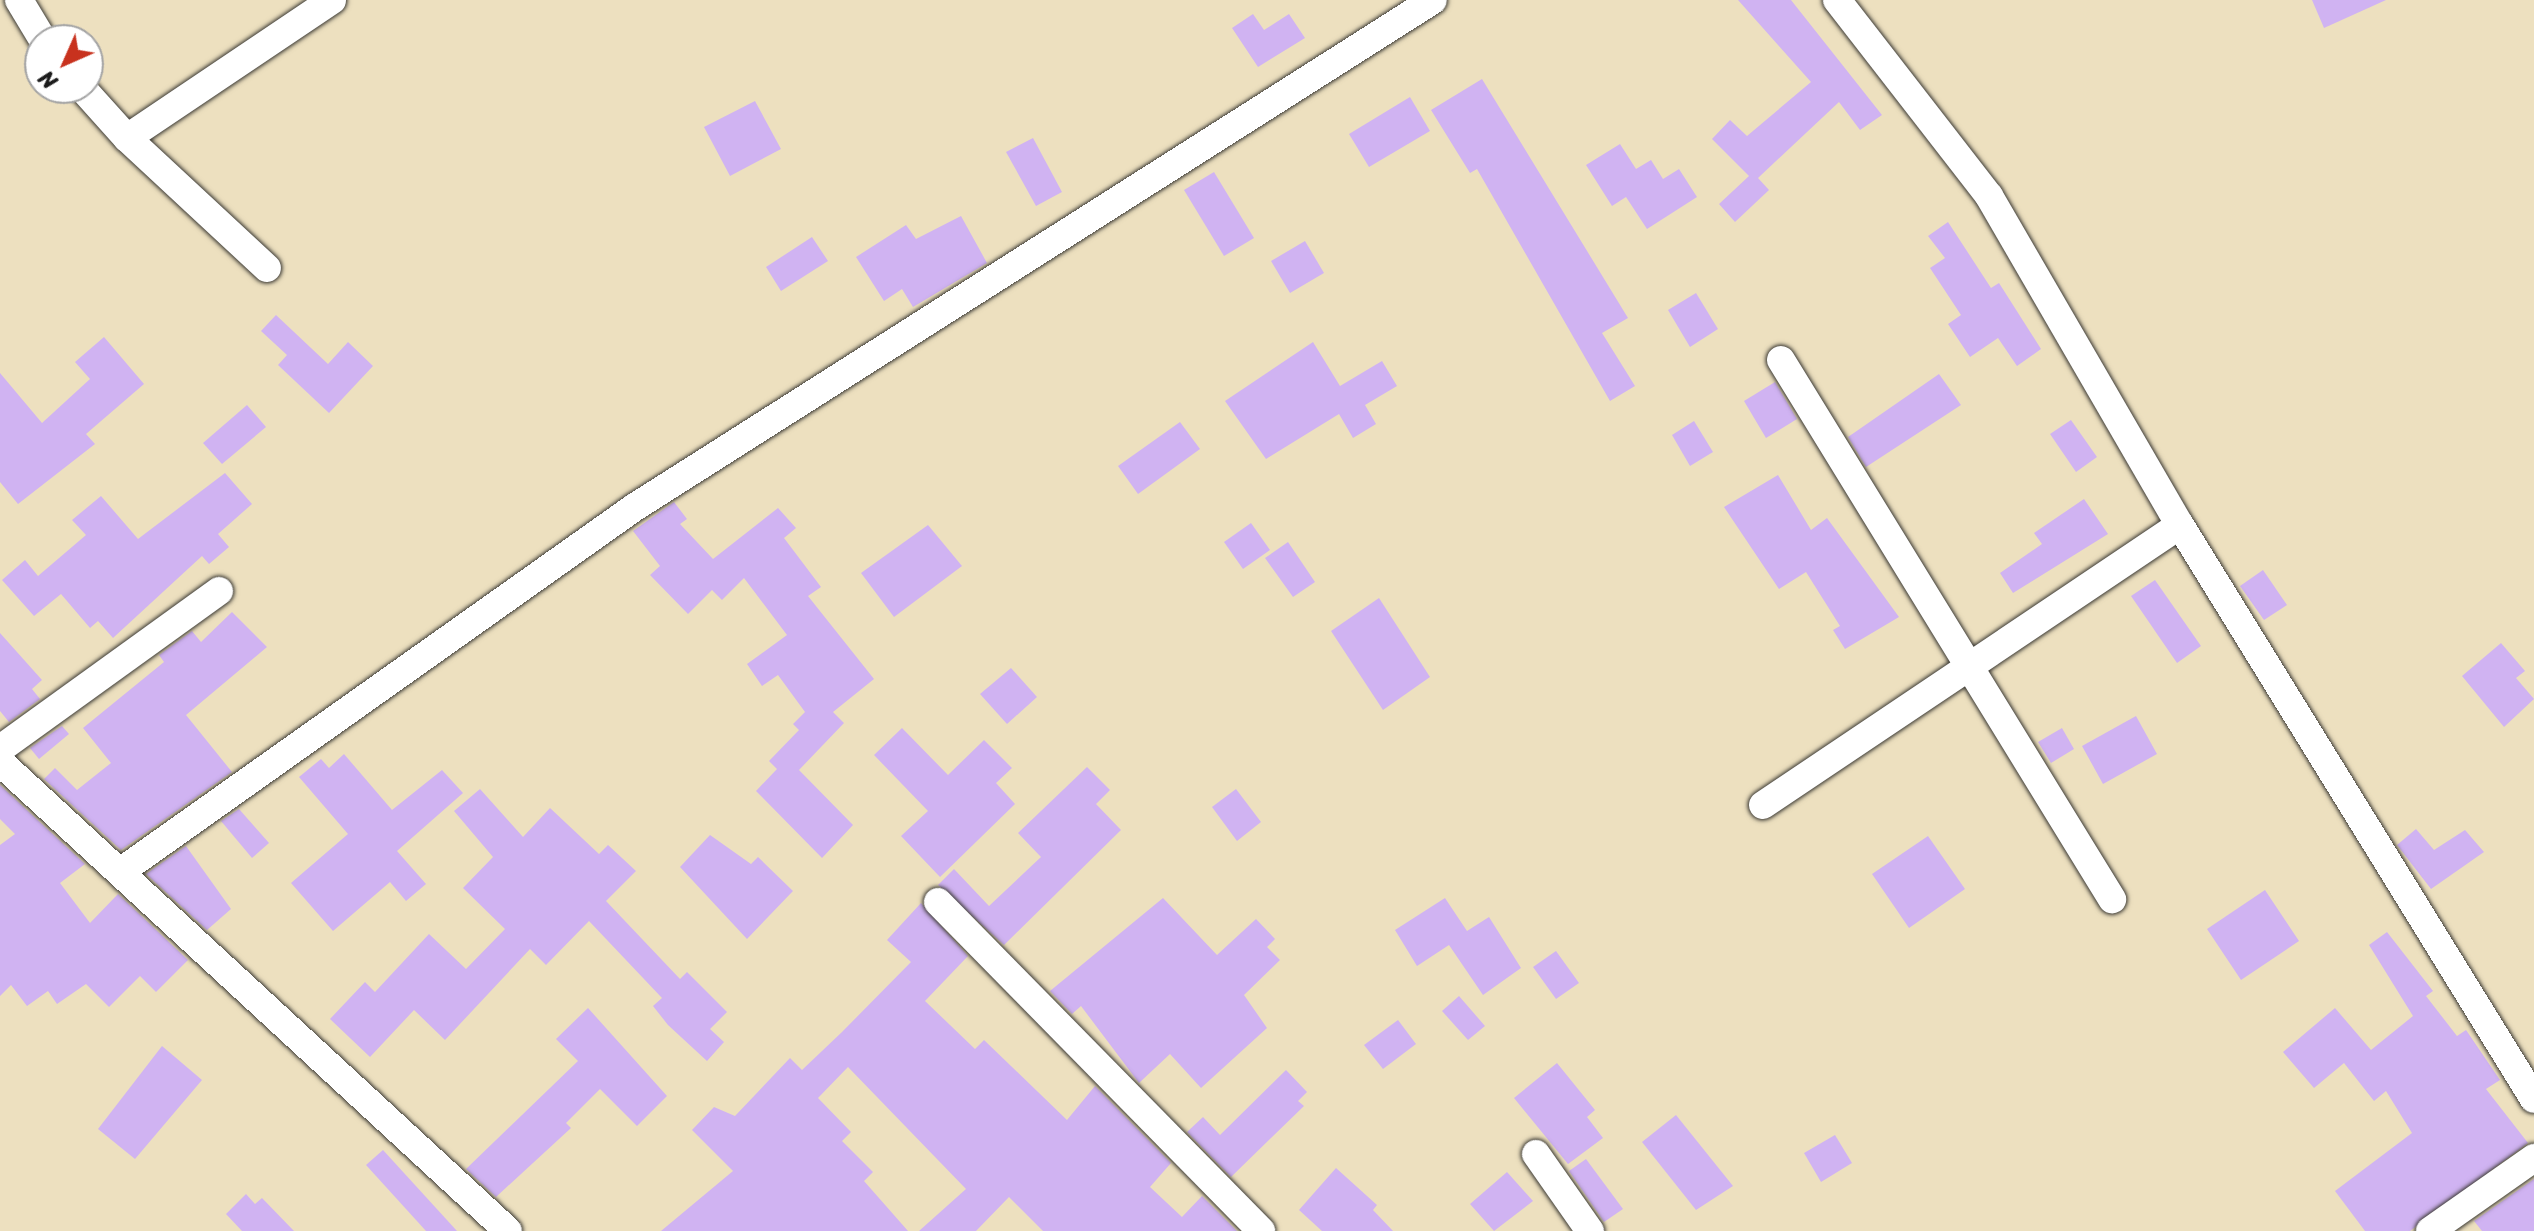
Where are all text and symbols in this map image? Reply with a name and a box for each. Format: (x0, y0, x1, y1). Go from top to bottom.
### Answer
north arrow (24, 24, 104, 104)
text: N (29, 61, 67, 99)

